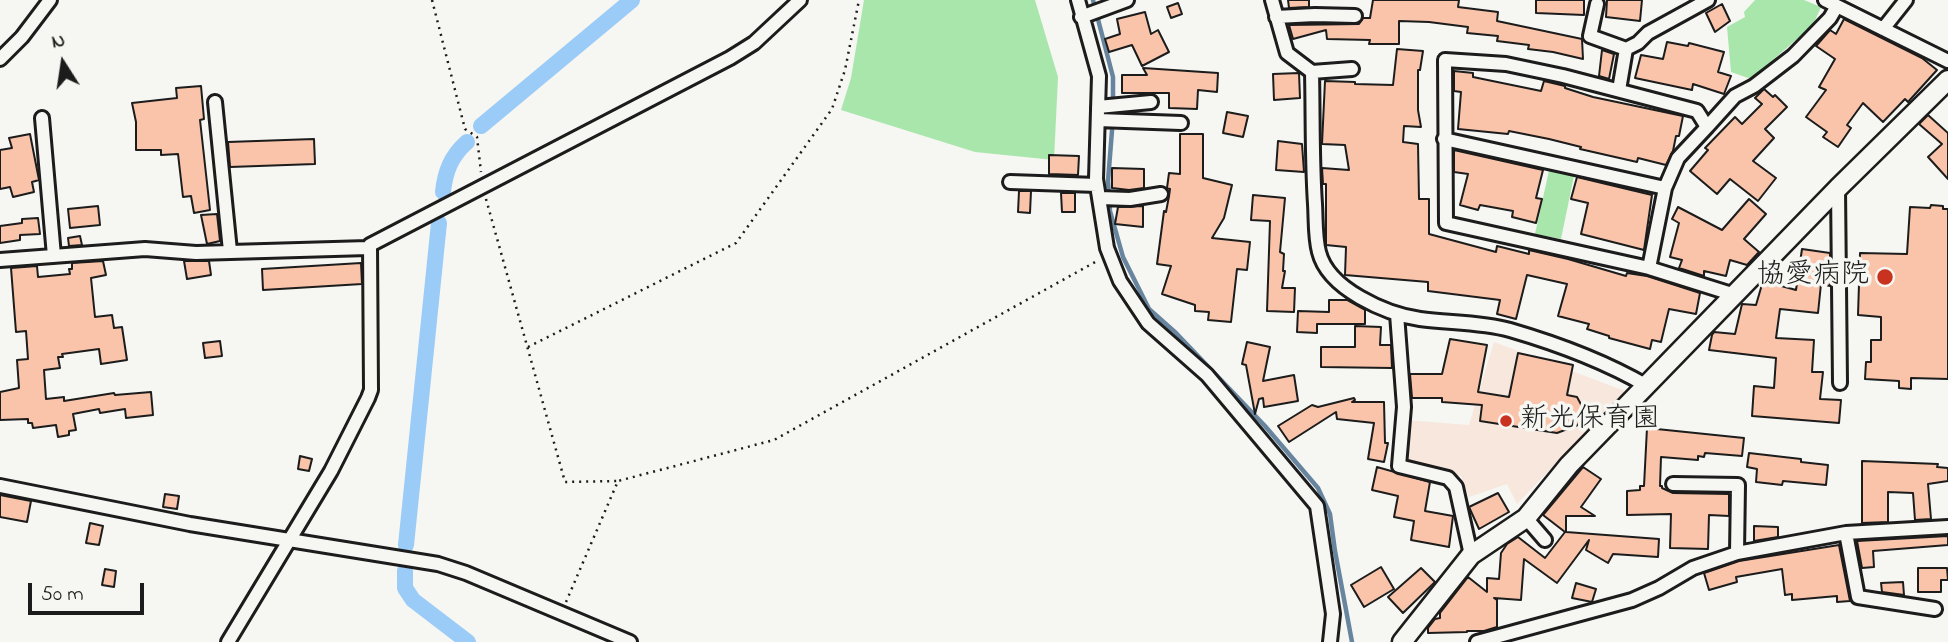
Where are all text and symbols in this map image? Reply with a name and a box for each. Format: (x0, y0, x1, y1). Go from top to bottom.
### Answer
text: N (49, 27, 68, 57)
north arrow (28, 28, 98, 98)
place label: 協愛病院 (1757, 260, 1869, 294)
marker: 協愛病院 (1875, 267, 1895, 287)
place label: 新光保育園 (1520, 404, 1660, 438)
marker: 新光保育園 (1498, 413, 1514, 429)
scale bar (32, 568, 147, 612)
text: 50 m (41, 580, 84, 610)

